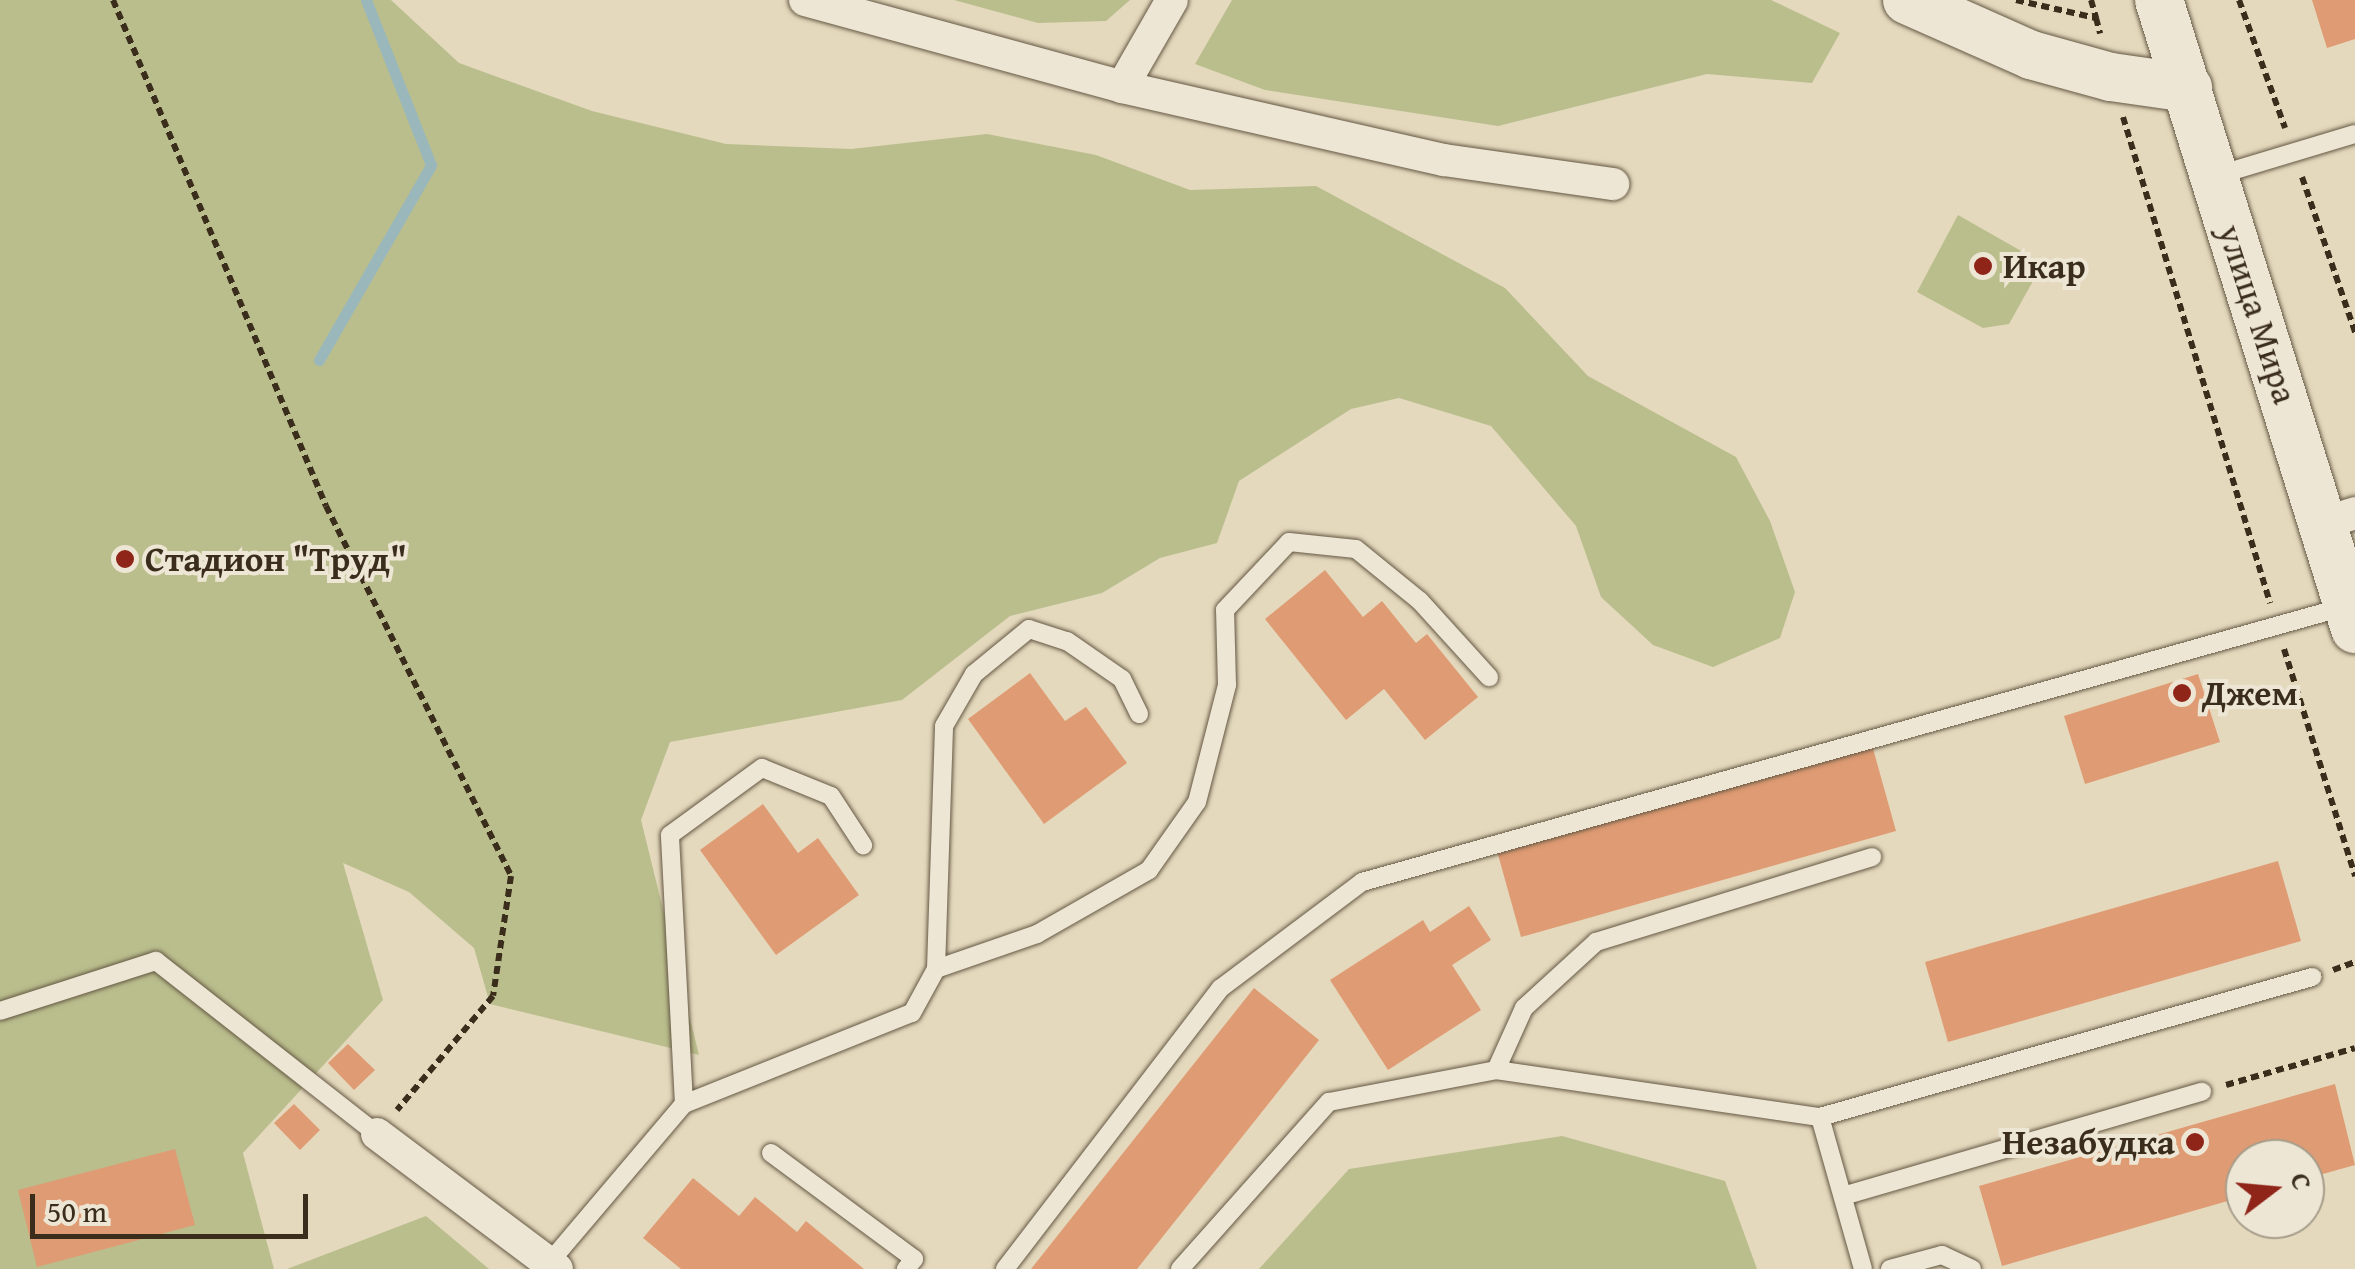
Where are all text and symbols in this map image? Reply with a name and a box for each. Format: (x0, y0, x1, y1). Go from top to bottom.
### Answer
street label: улица Мира (2209, 219, 2307, 409)
place label: Икар (2003, 245, 2086, 287)
marker: Икар (1972, 255, 1994, 277)
place label: Стадион "Труд" (145, 538, 407, 580)
marker: Стадион "Труд" (114, 548, 136, 570)
place label: Джем (2202, 672, 2298, 714)
marker: Джем (2171, 682, 2193, 704)
place label: Незабудка (2002, 1121, 2175, 1163)
marker: Незабудка (2184, 1131, 2206, 1153)
north arrow (2225, 1139, 2325, 1239)
text: С (2281, 1168, 2324, 1194)
scale bar (35, 1174, 312, 1236)
text: 50 m (47, 1189, 107, 1233)

